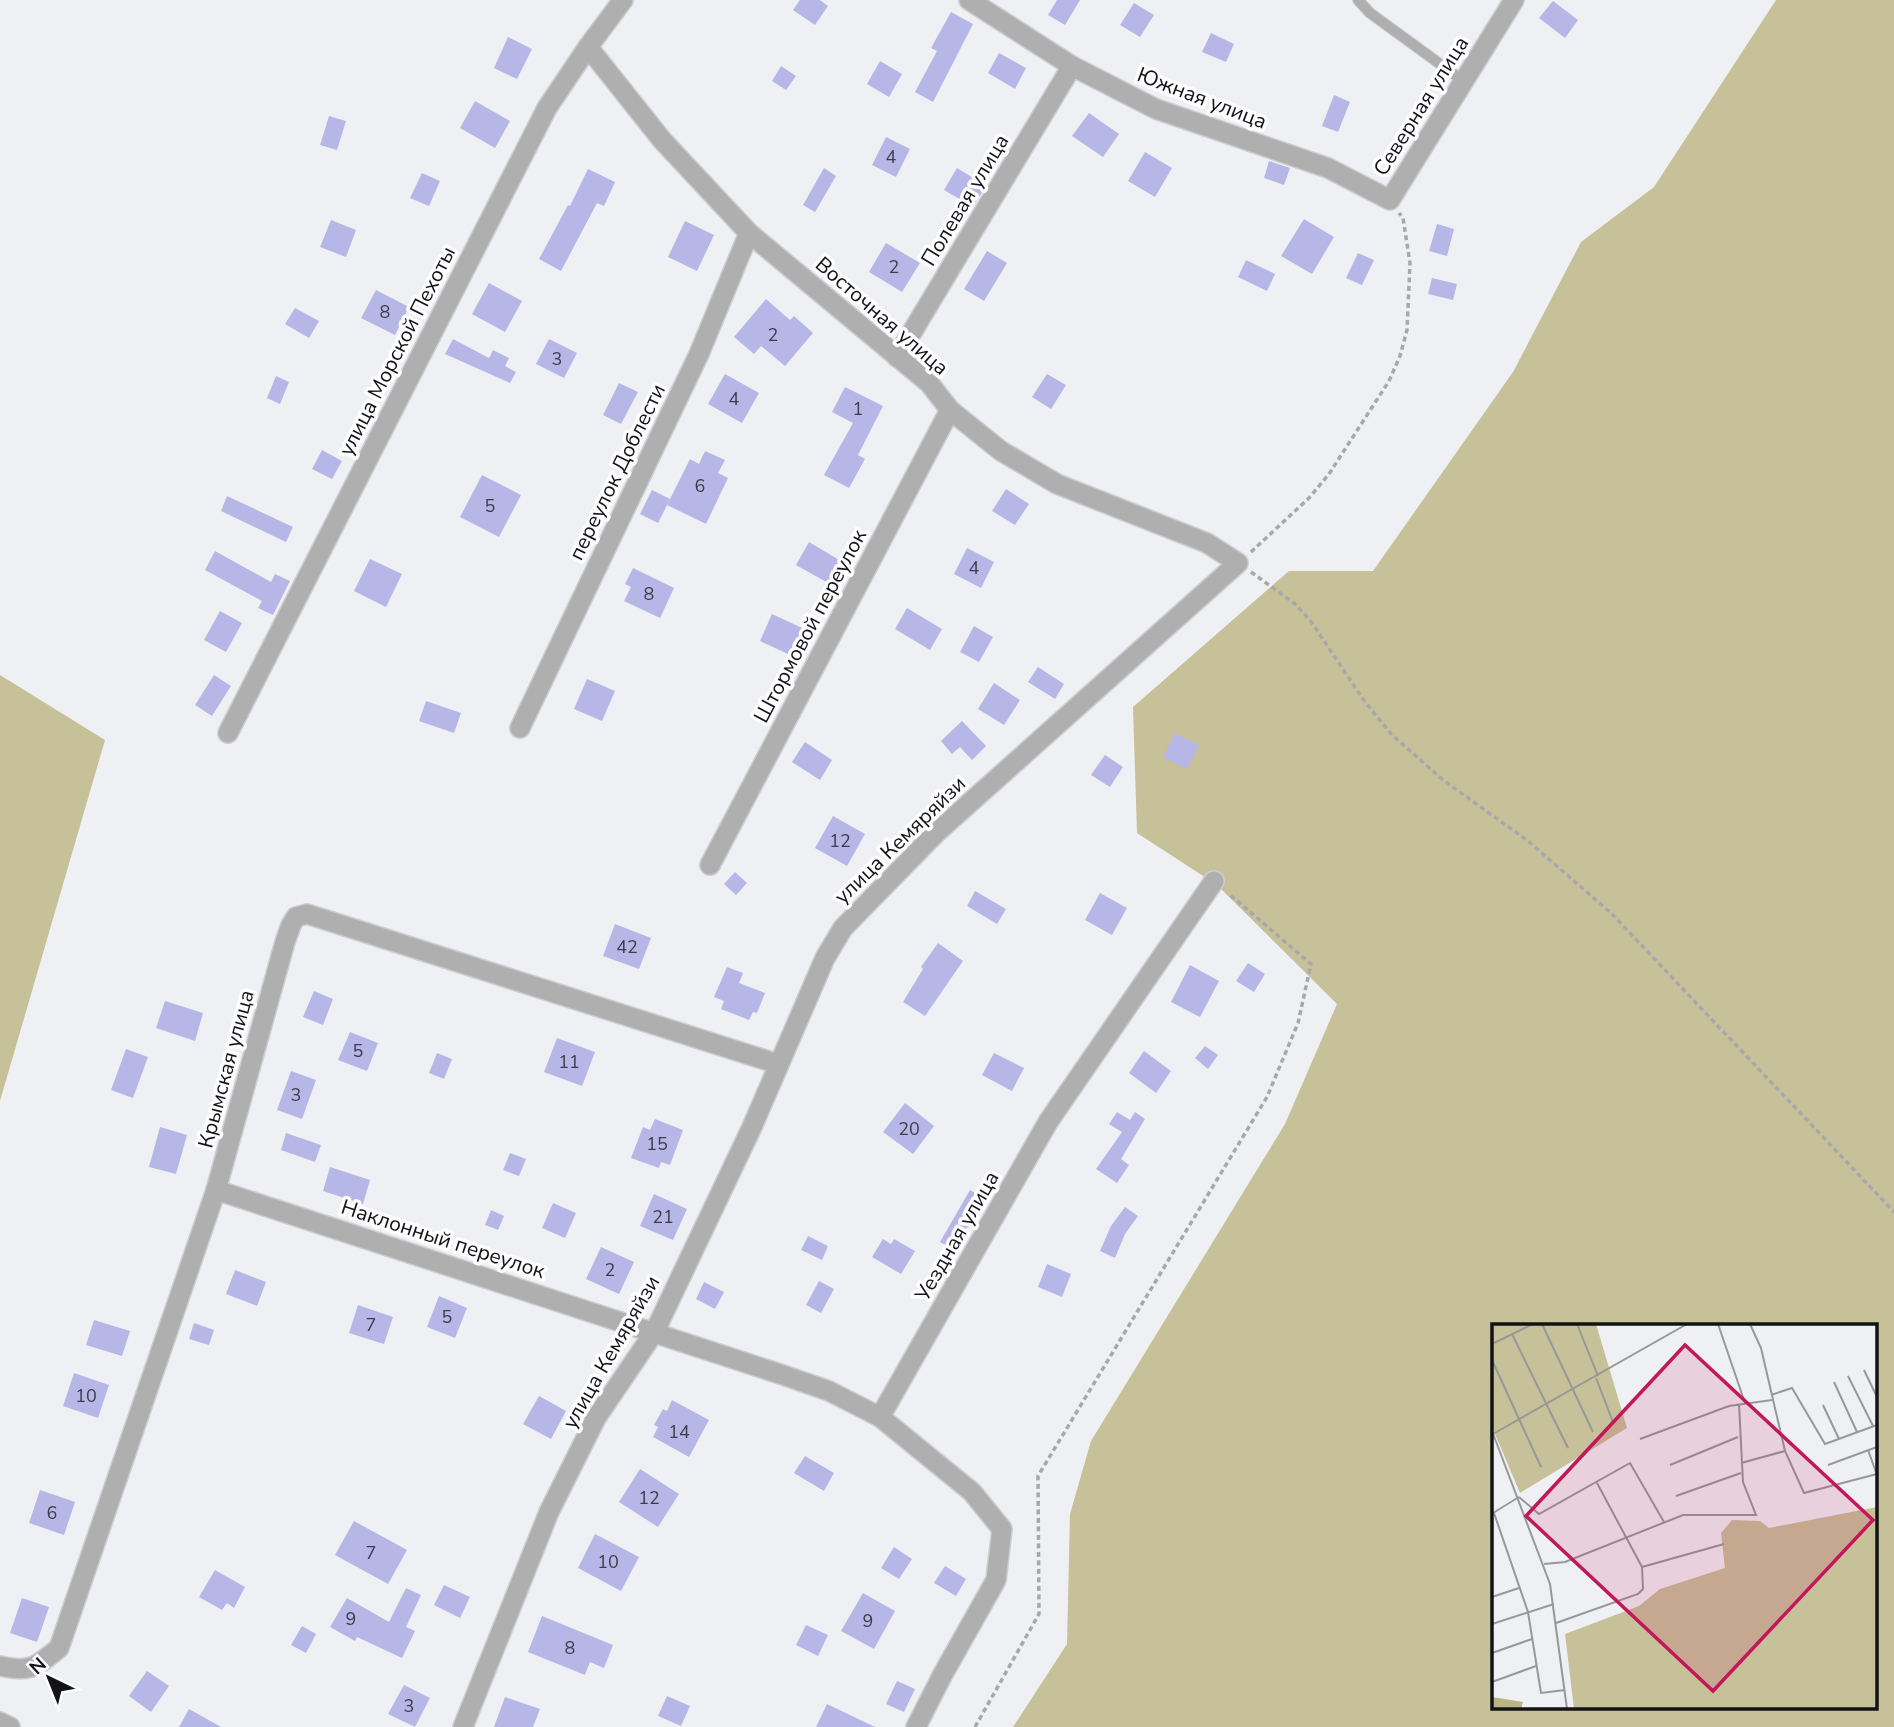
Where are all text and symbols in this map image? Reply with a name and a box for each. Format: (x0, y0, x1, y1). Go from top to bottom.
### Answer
street label: Северная улица (1367, 31, 1475, 181)
street label: Южная улица (1133, 60, 1271, 136)
street label: Полевая улица (915, 129, 1015, 271)
house number: 4 (886, 145, 897, 169)
street label: улица Морской Пехоты (332, 242, 462, 460)
street label: Восточная улица (810, 250, 954, 382)
house number: 2 (889, 255, 899, 279)
house number: 8 (380, 300, 390, 324)
house number: 2 (768, 323, 778, 347)
house number: 3 (552, 347, 562, 371)
street label: переулок Доблести (562, 379, 672, 565)
house number: 4 (729, 387, 740, 411)
house number: 1 (853, 397, 863, 421)
house number: 6 (695, 474, 705, 498)
house number: 5 (485, 494, 495, 518)
street label: Штормовой переулок (747, 524, 873, 728)
house number: 4 (969, 556, 980, 580)
house number: 8 (644, 582, 654, 606)
street label: улица Кемяряйзи (828, 770, 972, 910)
house number: 12 (829, 829, 851, 853)
house number: 42 (616, 935, 638, 959)
street label: Крымская улица (191, 987, 261, 1151)
house number: 5 (353, 1039, 363, 1063)
house number: 11 (558, 1050, 580, 1074)
house number: 3 (291, 1083, 301, 1107)
house number: 20 (898, 1117, 920, 1141)
house number: 15 (646, 1132, 668, 1156)
street label: Уездная улица (908, 1166, 1006, 1307)
street label: Наклонный переулок (338, 1193, 549, 1285)
house number: 21 (652, 1205, 674, 1229)
house number: 2 (605, 1258, 615, 1282)
street label: улица Кемяряйзи (556, 1270, 666, 1434)
house number: 5 (442, 1305, 452, 1329)
house number: 7 (366, 1313, 376, 1337)
inset map (1492, 1324, 1876, 1710)
house number: 10 (75, 1384, 97, 1408)
house number: 14 (668, 1420, 690, 1444)
house number: 12 (638, 1486, 660, 1510)
house number: 6 (47, 1501, 57, 1525)
house number: 7 (366, 1541, 376, 1565)
house number: 10 (597, 1550, 619, 1574)
house number: 9 (346, 1607, 356, 1631)
house number: 9 (863, 1609, 873, 1633)
house number: 8 (565, 1636, 575, 1660)
north arrow (14, 1643, 84, 1713)
text: N (24, 1652, 52, 1681)
house number: 3 (404, 1694, 414, 1718)

